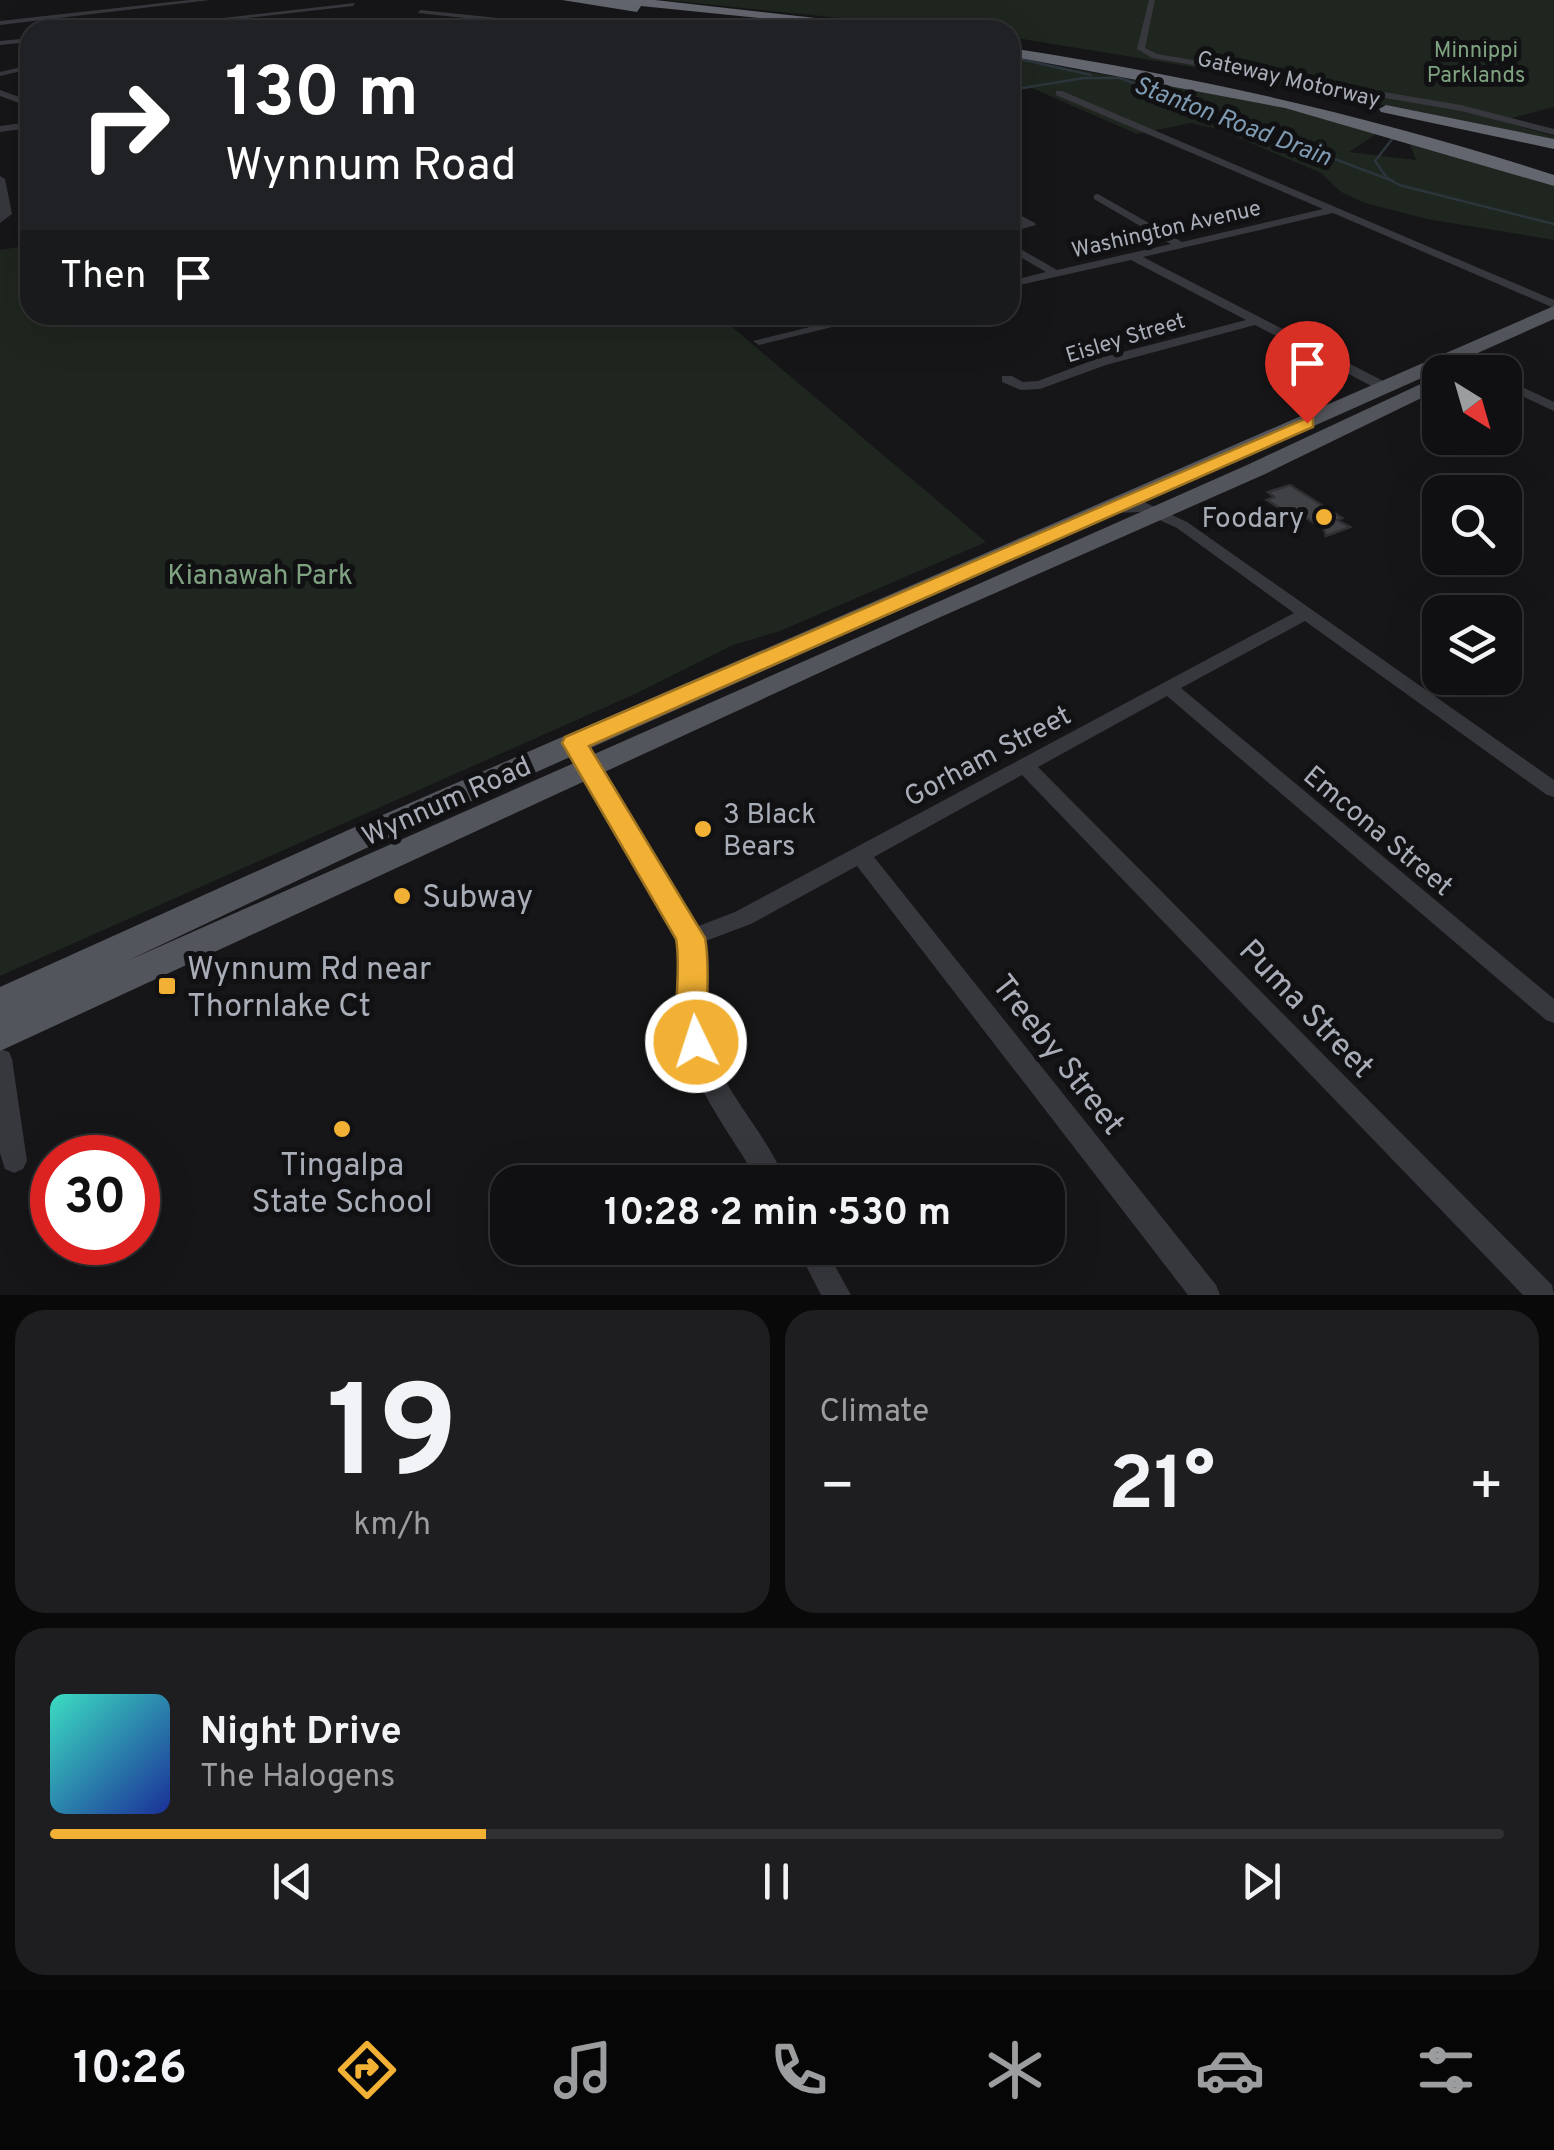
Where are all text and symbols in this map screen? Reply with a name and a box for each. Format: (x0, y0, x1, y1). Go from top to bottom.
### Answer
park label: Minnippi Parklands (1427, 38, 1525, 90)
street label: Gateway Motorway (1194, 46, 1383, 115)
text: 130 m (225, 52, 419, 141)
icon: right (60, 60, 190, 190)
water label: Stanton Road Drain (1129, 70, 1336, 175)
text: Wynnum Road (225, 139, 516, 196)
street label: Washington Avenue (1069, 196, 1264, 265)
icon: arrive (166, 250, 221, 305)
text: Then (60, 253, 146, 302)
street label: Eisley Street (1063, 308, 1189, 370)
pin (1265, 321, 1350, 424)
icon: arrive (1280, 336, 1335, 391)
north arrow (1422, 355, 1522, 455)
map controls (1422, 355, 1522, 695)
button: search (1422, 475, 1522, 575)
place label: Foodary (1202, 502, 1304, 538)
marker: Foodary (1313, 506, 1335, 528)
park label: Kianawah Park (167, 559, 353, 595)
button: layers (1422, 595, 1522, 695)
street label: Gorham Street (899, 699, 1078, 817)
street label: Wynnum Road (357, 749, 537, 856)
street label: Emcona Street (1295, 759, 1459, 905)
place label: 3 Black Bears (723, 798, 816, 866)
marker: 3 Black Bears (692, 818, 714, 840)
place label: Subway (422, 879, 533, 919)
marker: Subway (391, 885, 413, 907)
street label: Puma Street (1229, 932, 1381, 1088)
place label: Wynnum Rd near Thornlake Ct (187, 951, 431, 1028)
street label: Treeby Street (981, 968, 1132, 1144)
marker: Wynnum Rd near Thornlake Ct (156, 975, 178, 997)
position arrow (644, 990, 748, 1094)
marker: Tingalpa State School (331, 1118, 353, 1140)
speed limit sign: 30 (30, 1135, 160, 1265)
place label: Tingalpa State School (251, 1147, 433, 1224)
text: 10:28 · 2 min · 530 m (604, 1190, 951, 1239)
text: 19 (326, 1358, 458, 1523)
text: Climate (820, 1393, 929, 1433)
text: 21° (1108, 1441, 1215, 1536)
text: − (820, 1454, 855, 1524)
text: + (1469, 1454, 1504, 1524)
text: km/h (353, 1506, 431, 1546)
text: Night Drive (200, 1709, 402, 1758)
text: The Halogens (200, 1758, 395, 1798)
icon: previous (265, 1854, 320, 1909)
icon: pause (749, 1854, 804, 1909)
icon: next (1234, 1854, 1289, 1909)
icon: directions (332, 2035, 402, 2105)
icon: music (548, 2035, 618, 2105)
icon: phone (764, 2035, 834, 2105)
icon: climate (980, 2035, 1050, 2105)
icon: car (1195, 2035, 1265, 2105)
icon: filters (1411, 2035, 1481, 2105)
text: 10:26 (73, 2042, 187, 2099)

